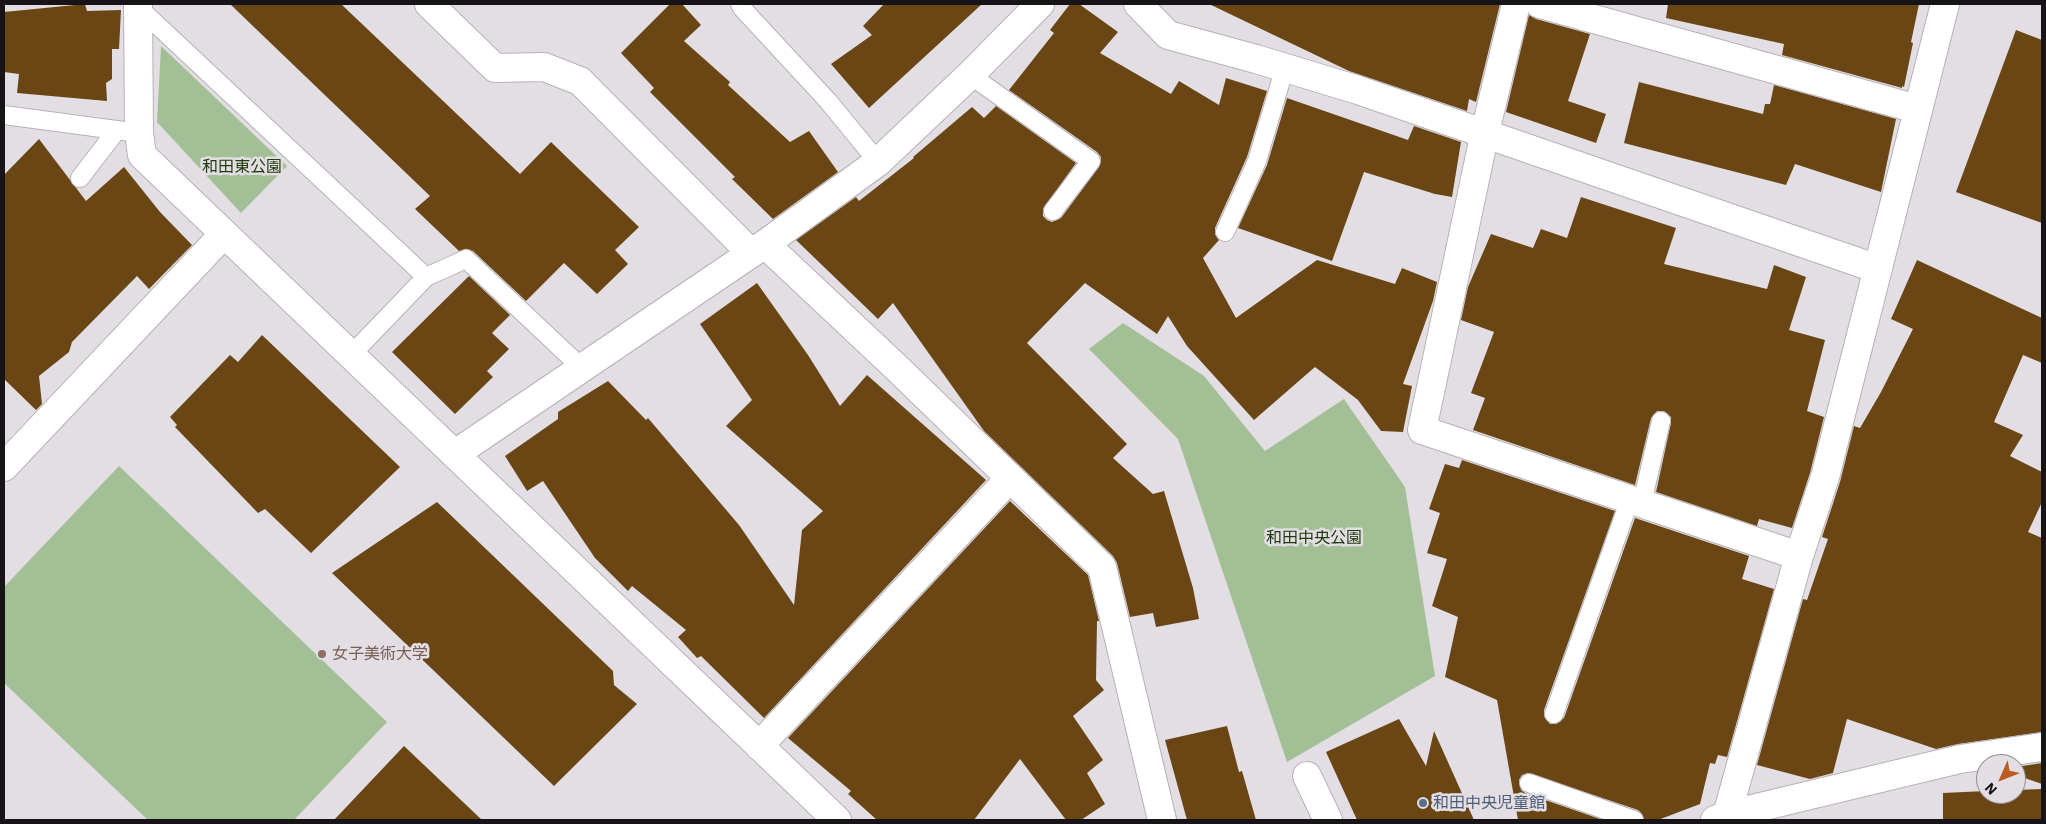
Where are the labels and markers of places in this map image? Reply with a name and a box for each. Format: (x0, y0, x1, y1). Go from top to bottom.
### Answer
place label: 女子美術大学 (332, 644, 428, 664)
marker: 女子美術大学 (316, 648, 328, 660)
place label: 和田中央児童館 (1433, 793, 1545, 813)
marker: 和田中央児童館 (1417, 797, 1429, 809)

